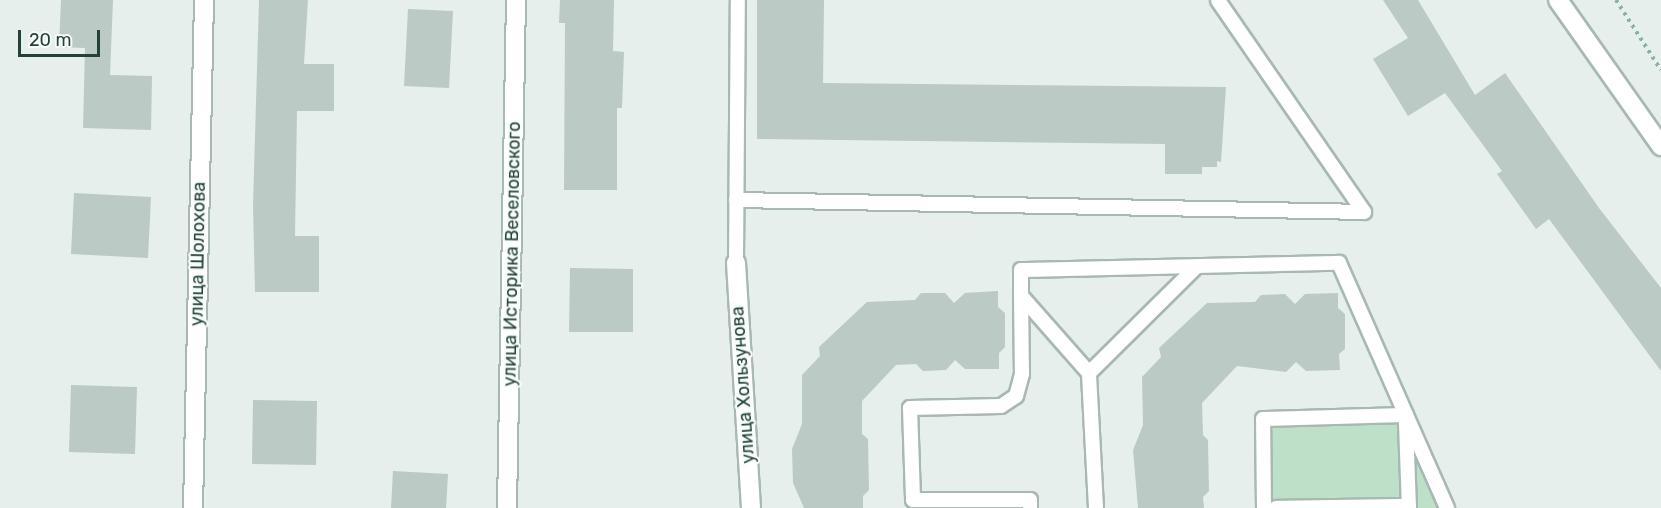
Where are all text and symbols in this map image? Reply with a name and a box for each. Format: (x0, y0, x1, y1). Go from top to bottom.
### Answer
scale bar (21, 18, 104, 56)
text: 20 m (29, 29, 71, 51)
street label: улица Историка Веселовского (499, 121, 525, 387)
street label: улица Шолохова (186, 182, 210, 326)
street label: улица Хользунова (727, 306, 759, 464)

